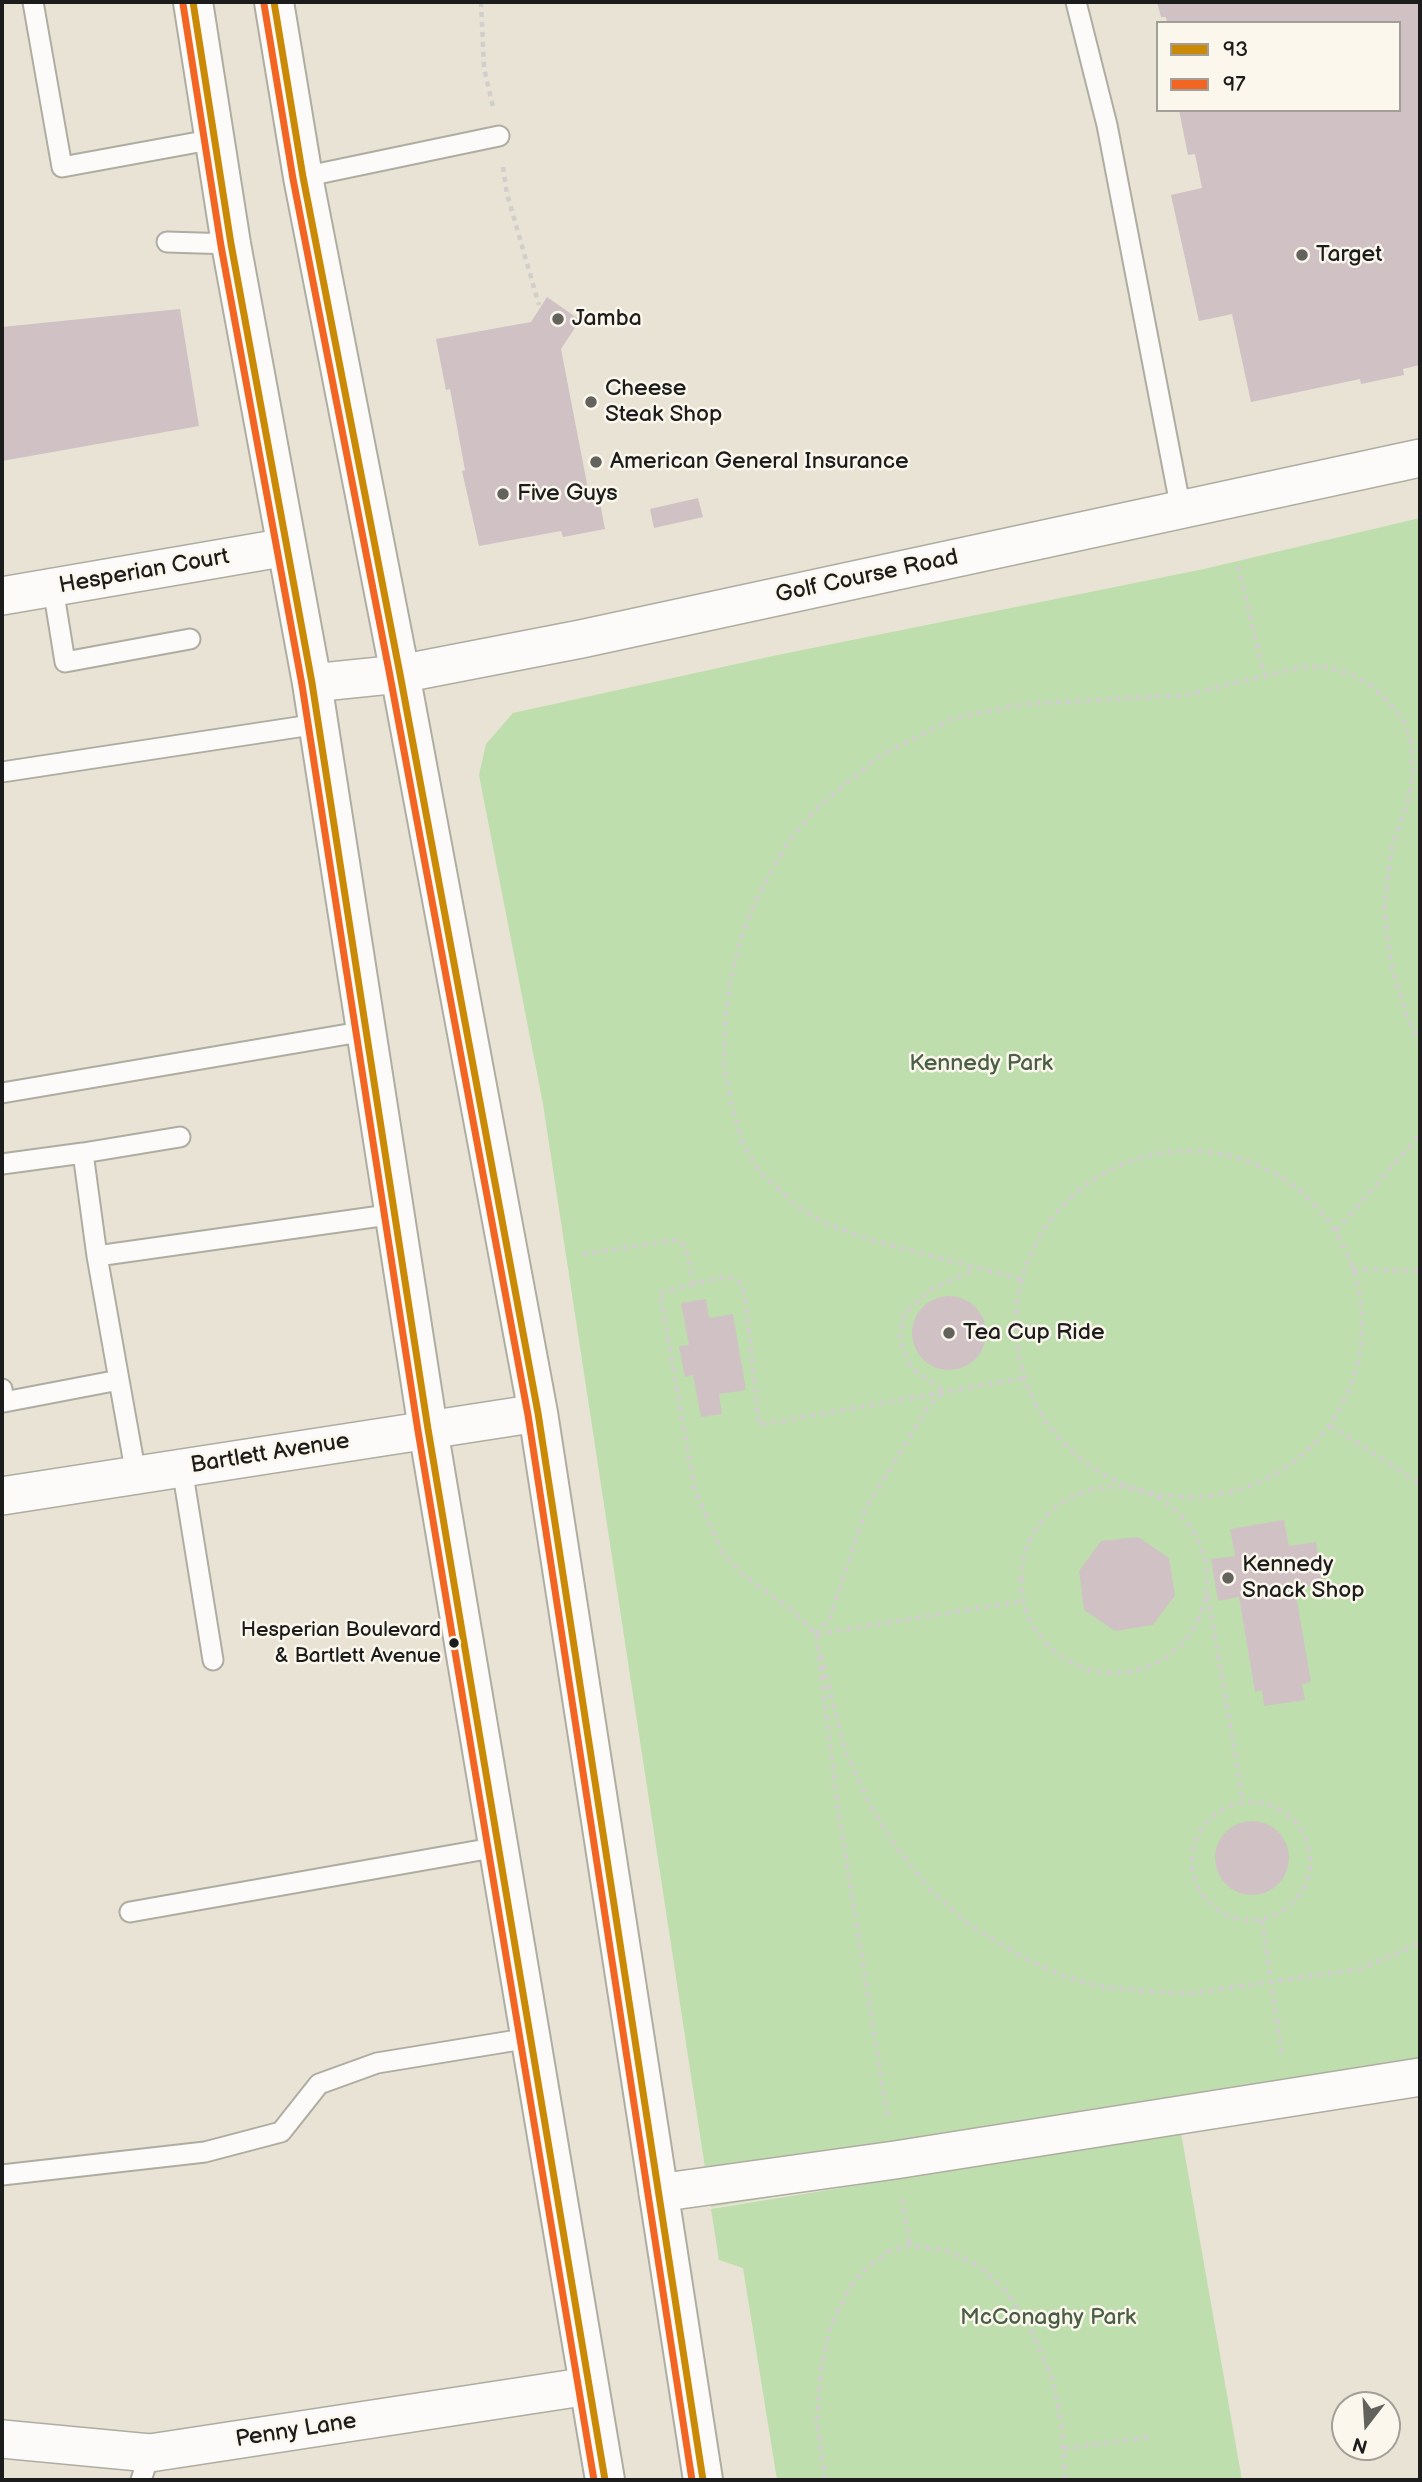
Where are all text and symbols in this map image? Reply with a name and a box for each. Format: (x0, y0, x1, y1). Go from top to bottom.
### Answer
legend (1156, 21, 1401, 112)
text: 93 (1223, 37, 1248, 62)
text: 97 (1223, 72, 1245, 97)
place label: Target (1316, 241, 1382, 269)
marker: Target (1294, 247, 1310, 263)
place label: Jamba (572, 305, 642, 333)
marker: Jamba (550, 311, 566, 327)
place label: Cheese Steak Shop (605, 375, 722, 429)
marker: Cheese Steak Shop (583, 394, 599, 410)
place label: American General Insurance (610, 448, 909, 476)
marker: American General Insurance (588, 454, 604, 470)
place label: Five Guys (517, 480, 618, 508)
marker: Five Guys (495, 486, 511, 502)
street label: Hesperian Court (57, 543, 231, 601)
street label: Golf Course Road (773, 544, 961, 610)
park label: Kennedy Park (909, 1050, 1053, 1078)
place label: Tea Cup Ride (963, 1319, 1105, 1347)
marker: Tea Cup Ride (941, 1325, 957, 1341)
street label: Bartlett Avenue (189, 1428, 351, 1480)
place label: Kennedy Snack Shop (1242, 1551, 1365, 1605)
marker: Kennedy Snack Shop (1220, 1570, 1236, 1586)
place label: Hesperian Boulevard & Bartlett Avenue (241, 1618, 441, 1668)
marker: Hesperian Boulevard & Bartlett Avenue (447, 1636, 461, 1650)
park label: McConaghy Park (960, 2304, 1136, 2332)
north arrow (1331, 2391, 1401, 2461)
street label: Penny Lane (234, 2408, 358, 2454)
text: N (1350, 2432, 1370, 2458)

